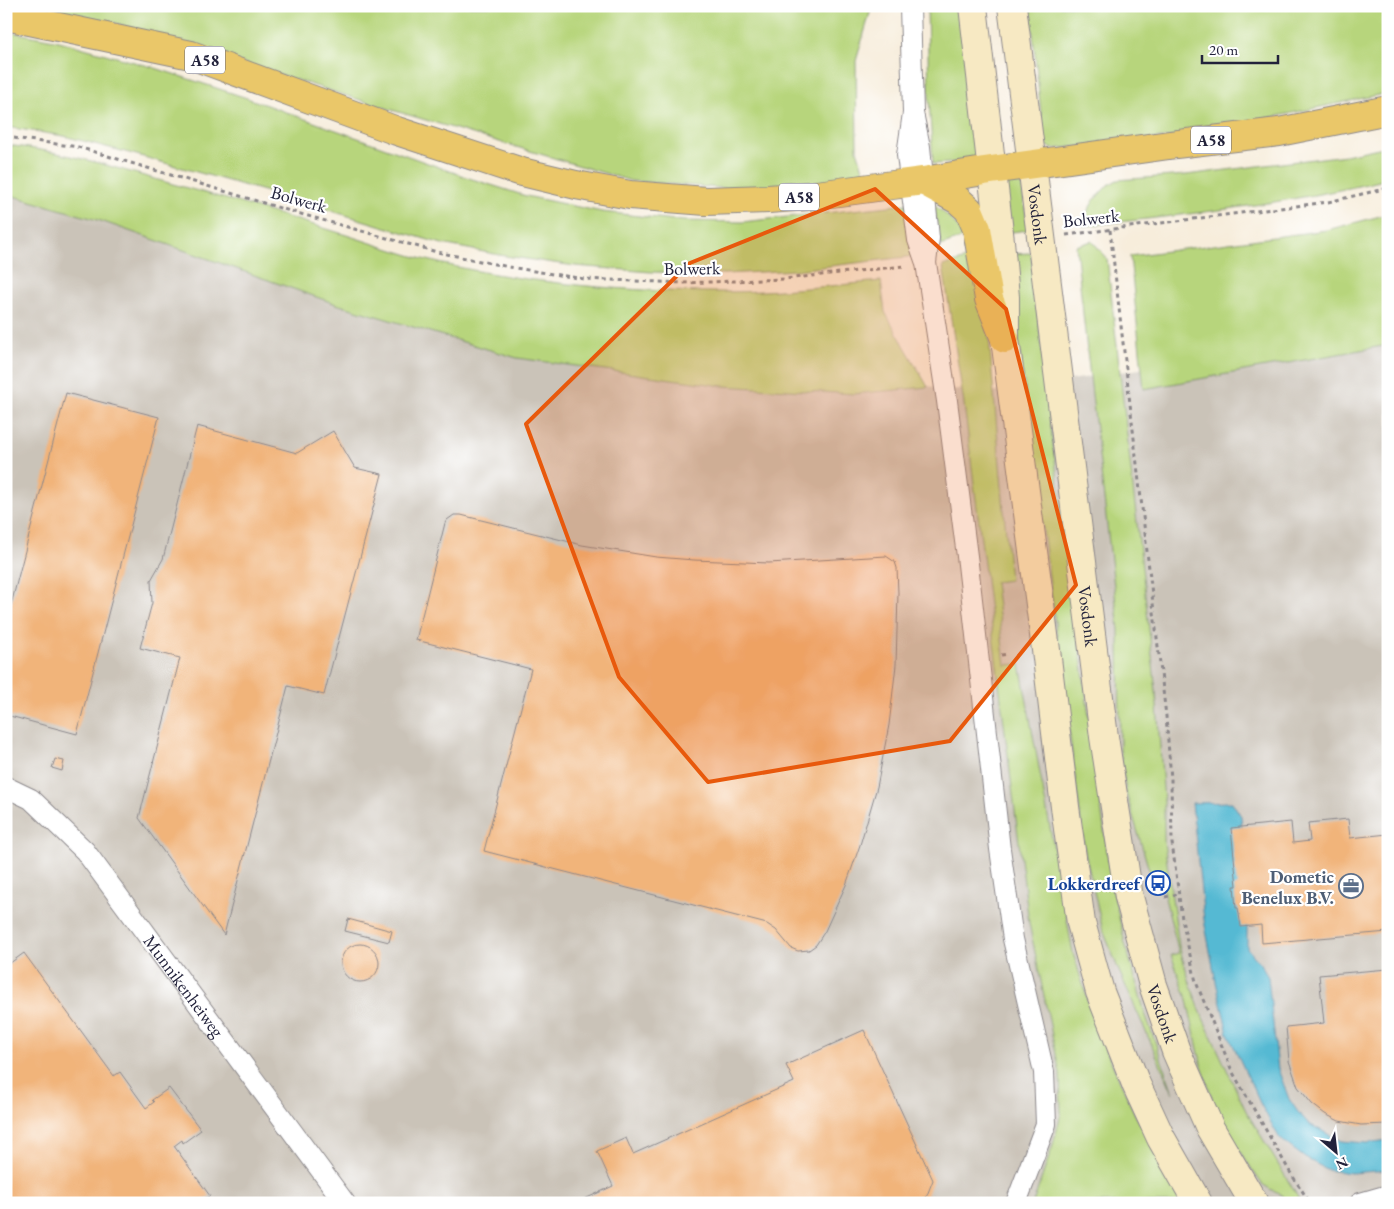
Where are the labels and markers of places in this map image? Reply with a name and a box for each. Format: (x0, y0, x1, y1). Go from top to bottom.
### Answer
place label: Dometic Benelux B.V. (1241, 865, 1335, 909)
bus stop icon: Lokkerdreef (1145, 870, 1171, 896)
place label: Lokkerdreef (1048, 872, 1143, 895)
office icon: Dometic Benelux B.V. (1338, 873, 1364, 899)

